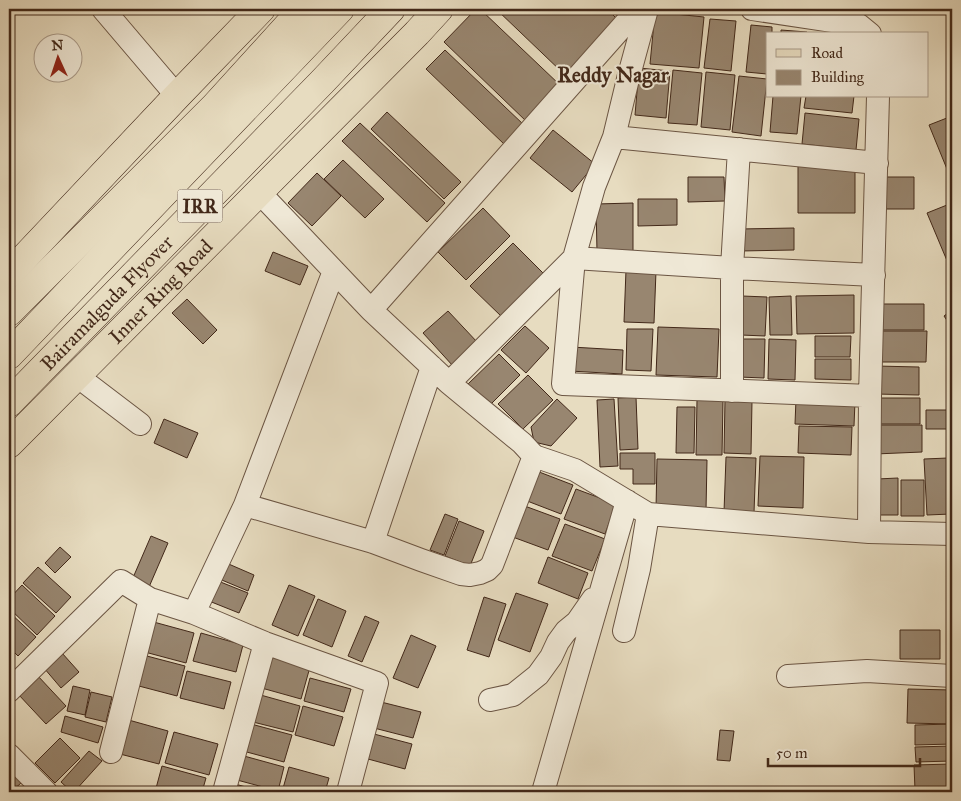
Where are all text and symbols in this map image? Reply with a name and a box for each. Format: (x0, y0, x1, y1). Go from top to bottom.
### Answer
north arrow (32, 32, 82, 82)
legend (766, 32, 928, 98)
text: N (51, 37, 64, 54)
text: Road (811, 44, 843, 62)
district label: Reddy Nagar (557, 62, 670, 88)
text: Building (811, 68, 865, 86)
road number: IRR (178, 190, 222, 222)
street label: Bairamalguda Flyover (35, 230, 178, 375)
street label: Inner Ring Road (104, 234, 217, 349)
scale bar (768, 736, 921, 768)
text: 50 m (776, 744, 808, 762)

